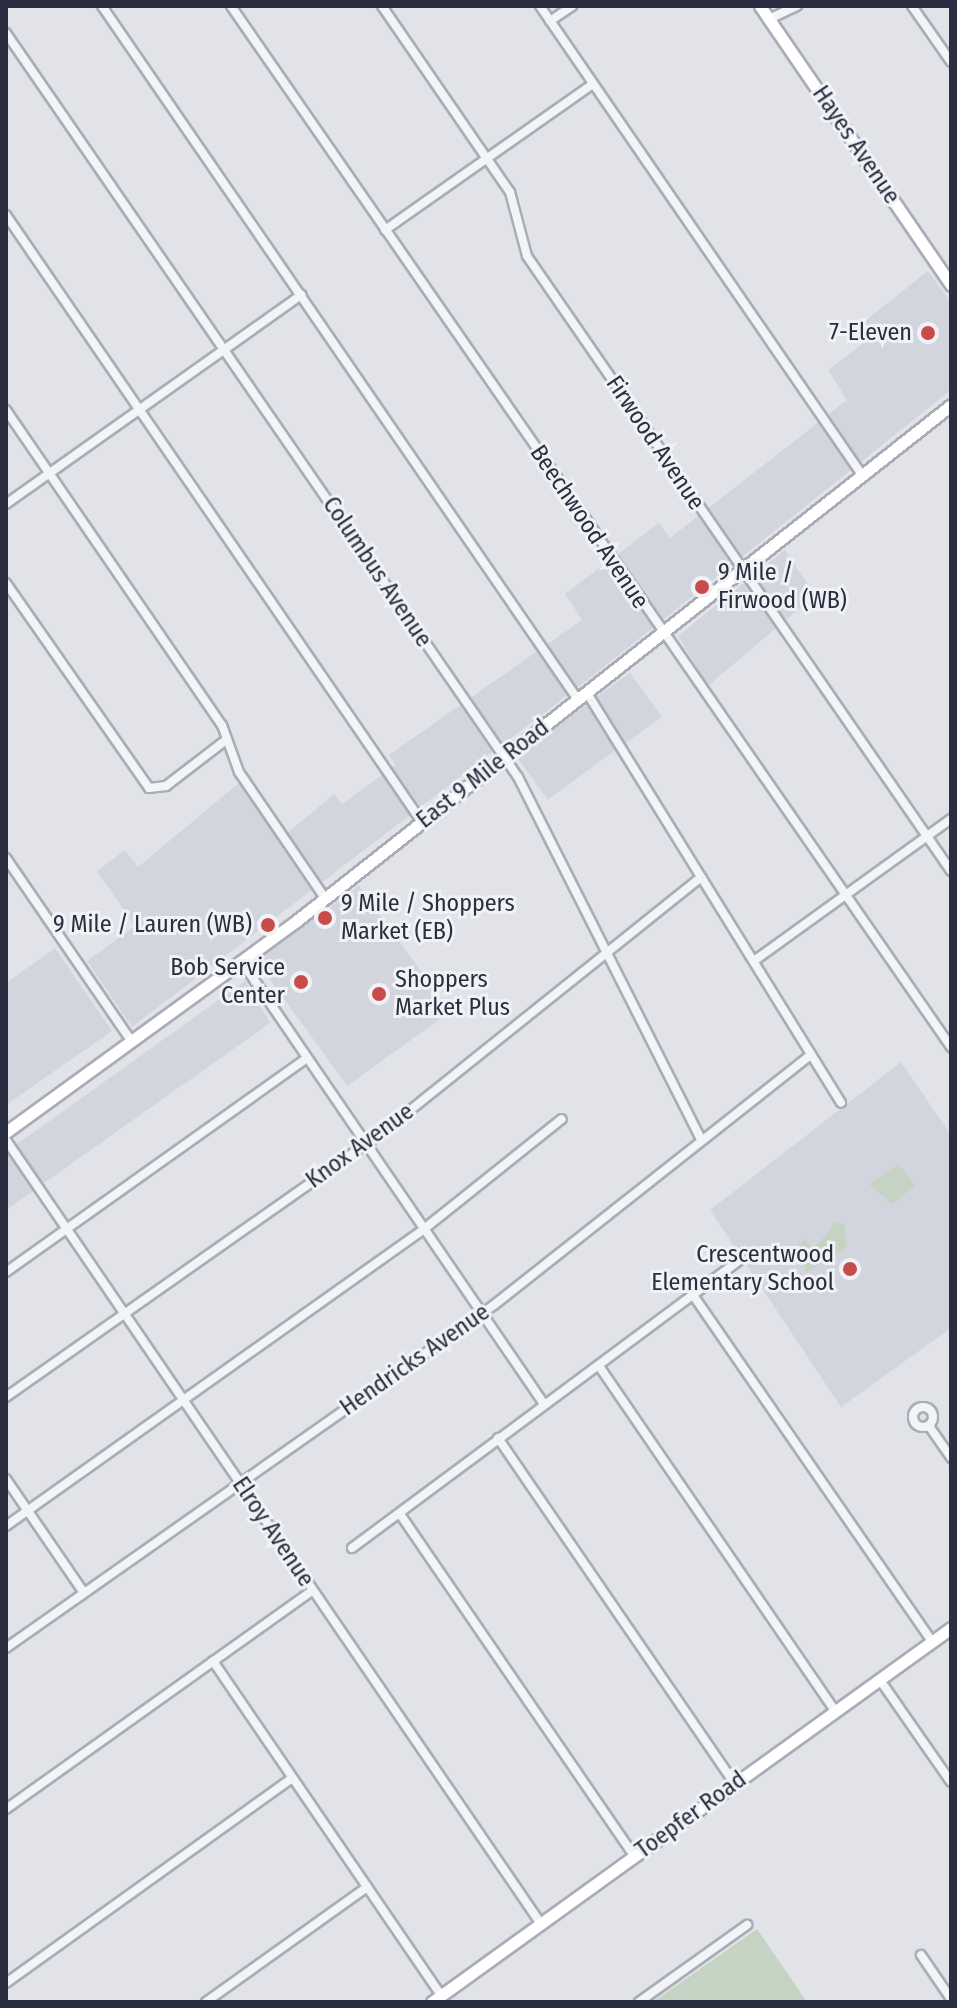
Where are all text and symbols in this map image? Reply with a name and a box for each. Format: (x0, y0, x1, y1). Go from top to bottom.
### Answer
street label: Hayes Avenue (806, 80, 906, 210)
place label: 7-Eleven (829, 319, 912, 347)
marker: 7-Eleven (919, 324, 937, 342)
street label: Firwood Avenue (600, 370, 710, 516)
street label: Beechwood Avenue (524, 440, 654, 614)
street label: Columbus Avenue (316, 491, 438, 653)
place label: 9 Mile / Firwood (WB) (718, 559, 847, 615)
marker: 9 Mile / Firwood (WB) (693, 578, 711, 596)
street label: East 9 Mile Road (411, 713, 555, 835)
place label: 9 Mile / Shoppers Market (EB) (341, 890, 515, 946)
marker: 9 Mile / Shoppers Market (EB) (316, 909, 334, 927)
place label: 9 Mile / Lauren (WB) (53, 911, 252, 939)
marker: 9 Mile / Lauren (WB) (259, 916, 277, 934)
place label: Bob Service Center (170, 954, 285, 1010)
place label: Shoppers Market Plus (395, 966, 510, 1022)
marker: Bob Service Center (292, 973, 310, 991)
marker: Shoppers Market Plus (370, 985, 388, 1003)
street label: Knox Avenue (301, 1097, 419, 1195)
place label: Crescentwood Elementary School (651, 1241, 834, 1297)
marker: Crescentwood Elementary School (841, 1260, 859, 1278)
street label: Hendricks Avenue (335, 1298, 495, 1422)
street label: Elroy Avenue (226, 1472, 320, 1592)
street label: Toepfer Road (630, 1765, 752, 1865)

